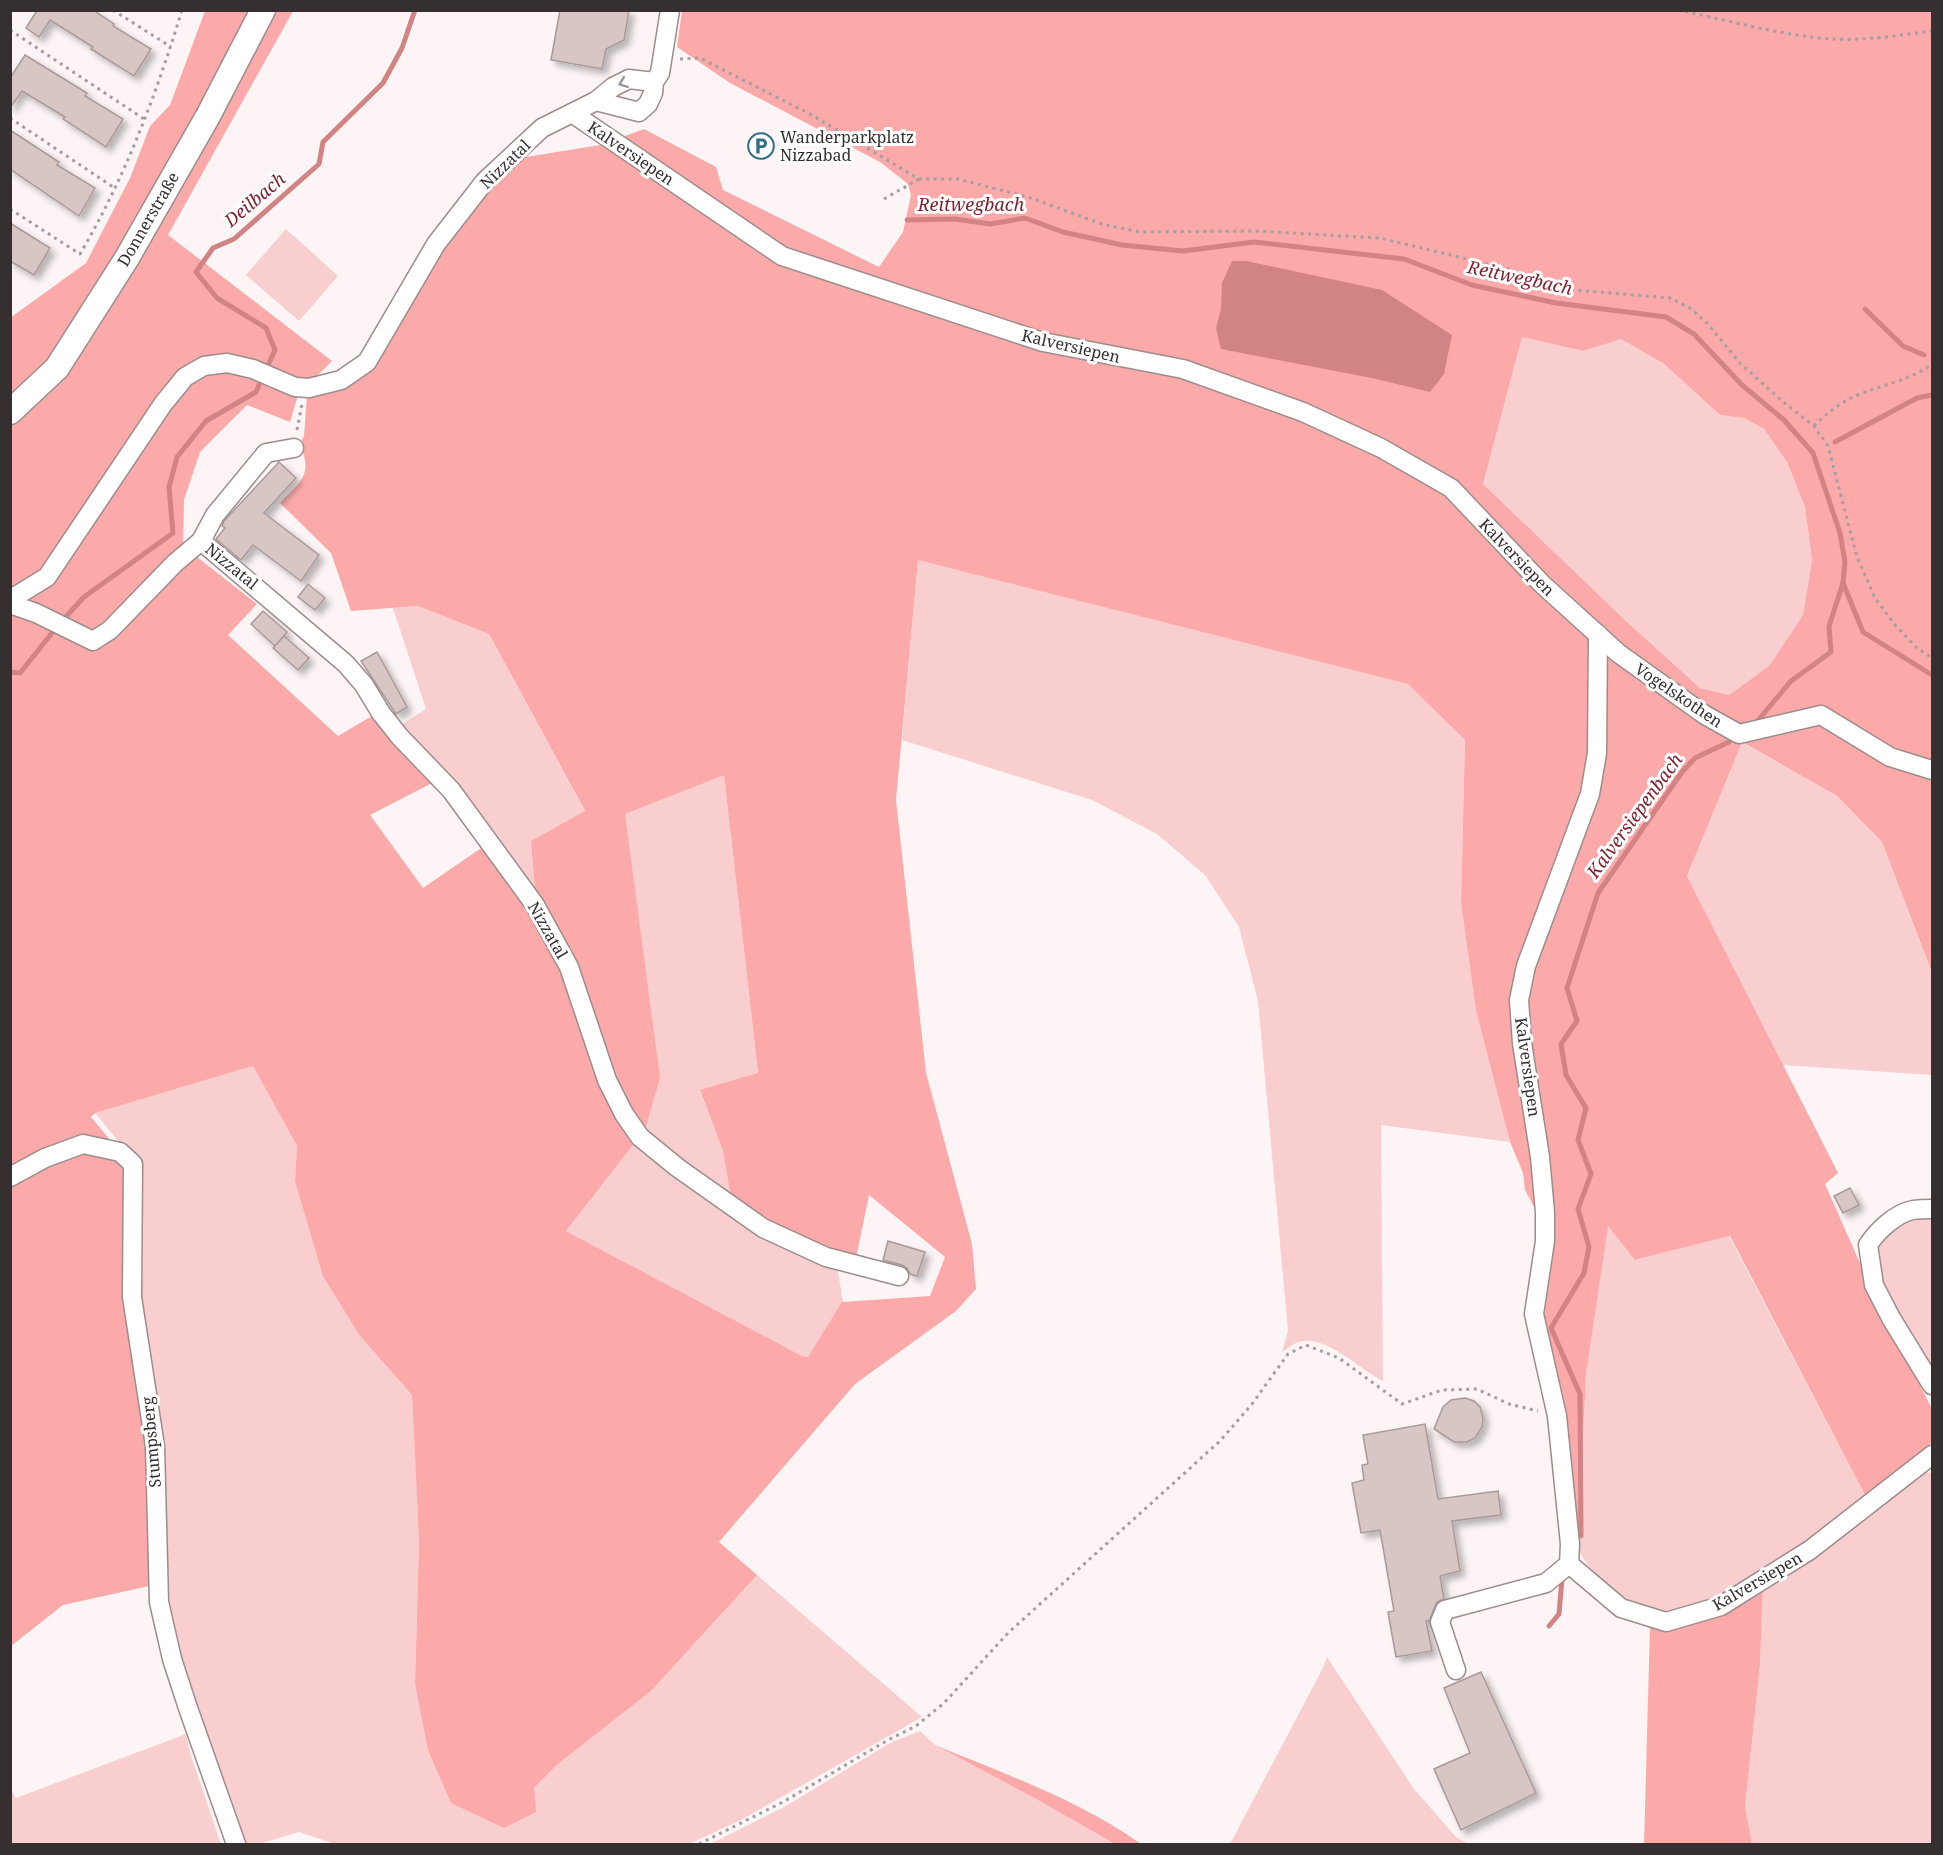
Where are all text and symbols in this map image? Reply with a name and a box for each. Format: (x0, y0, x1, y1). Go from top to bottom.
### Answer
one-way arrow (618, 76, 629, 88)
street label: Kalversiepen (583, 116, 679, 190)
place label: Wanderparkplatz Nizzabad (780, 126, 914, 166)
parking icon: Wanderparkplatz Nizzabad (746, 131, 776, 161)
street label: Nizzatal (475, 134, 535, 194)
water label: Deilbach (218, 166, 290, 233)
street label: Donnerstraße (112, 168, 184, 270)
water label: Reitwegbach (917, 192, 1025, 216)
water label: Reitwegbach (1465, 254, 1575, 300)
street label: Kalversiepen (1020, 324, 1122, 368)
street label: Kalversiepen (1474, 513, 1560, 601)
street label: Nizzatal (201, 538, 263, 594)
street label: Vogelskothen (1631, 658, 1727, 732)
water label: Kalversiepenbach (1580, 748, 1688, 883)
street label: Nizzatal (523, 898, 573, 963)
street label: Kalversiepen (1510, 1016, 1546, 1118)
street label: Stumpsberg (136, 1395, 166, 1488)
street label: Kalversiepen (1708, 1546, 1806, 1616)

